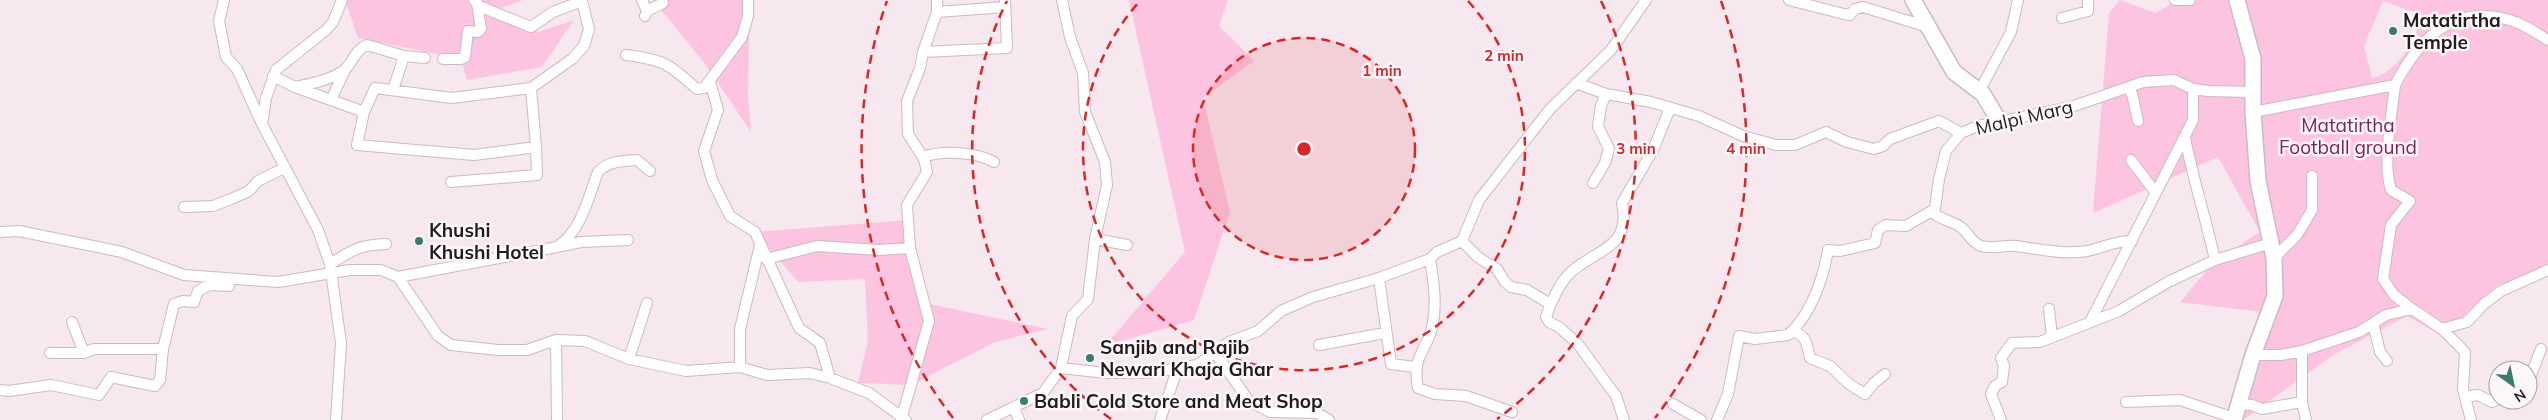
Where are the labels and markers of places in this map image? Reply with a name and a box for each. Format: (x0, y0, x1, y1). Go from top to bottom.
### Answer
place label: Matatirtha Temple (2403, 8, 2501, 54)
marker: Matatirtha Temple (2387, 25, 2399, 37)
centre of rings (1295, 140, 1313, 158)
place label: Khushi Khushi Hotel (429, 218, 544, 264)
marker: Khushi Khushi Hotel (413, 235, 425, 247)
place label: Sanjib and Rajib Newari Khaja Ghar (1100, 335, 1274, 381)
marker: Sanjib and Rajib Newari Khaja Ghar (1084, 352, 1096, 364)
place label: Babli Cold Store and Meat Shop (1034, 389, 1323, 413)
marker: Babli Cold Store and Meat Shop (1018, 395, 1030, 407)

